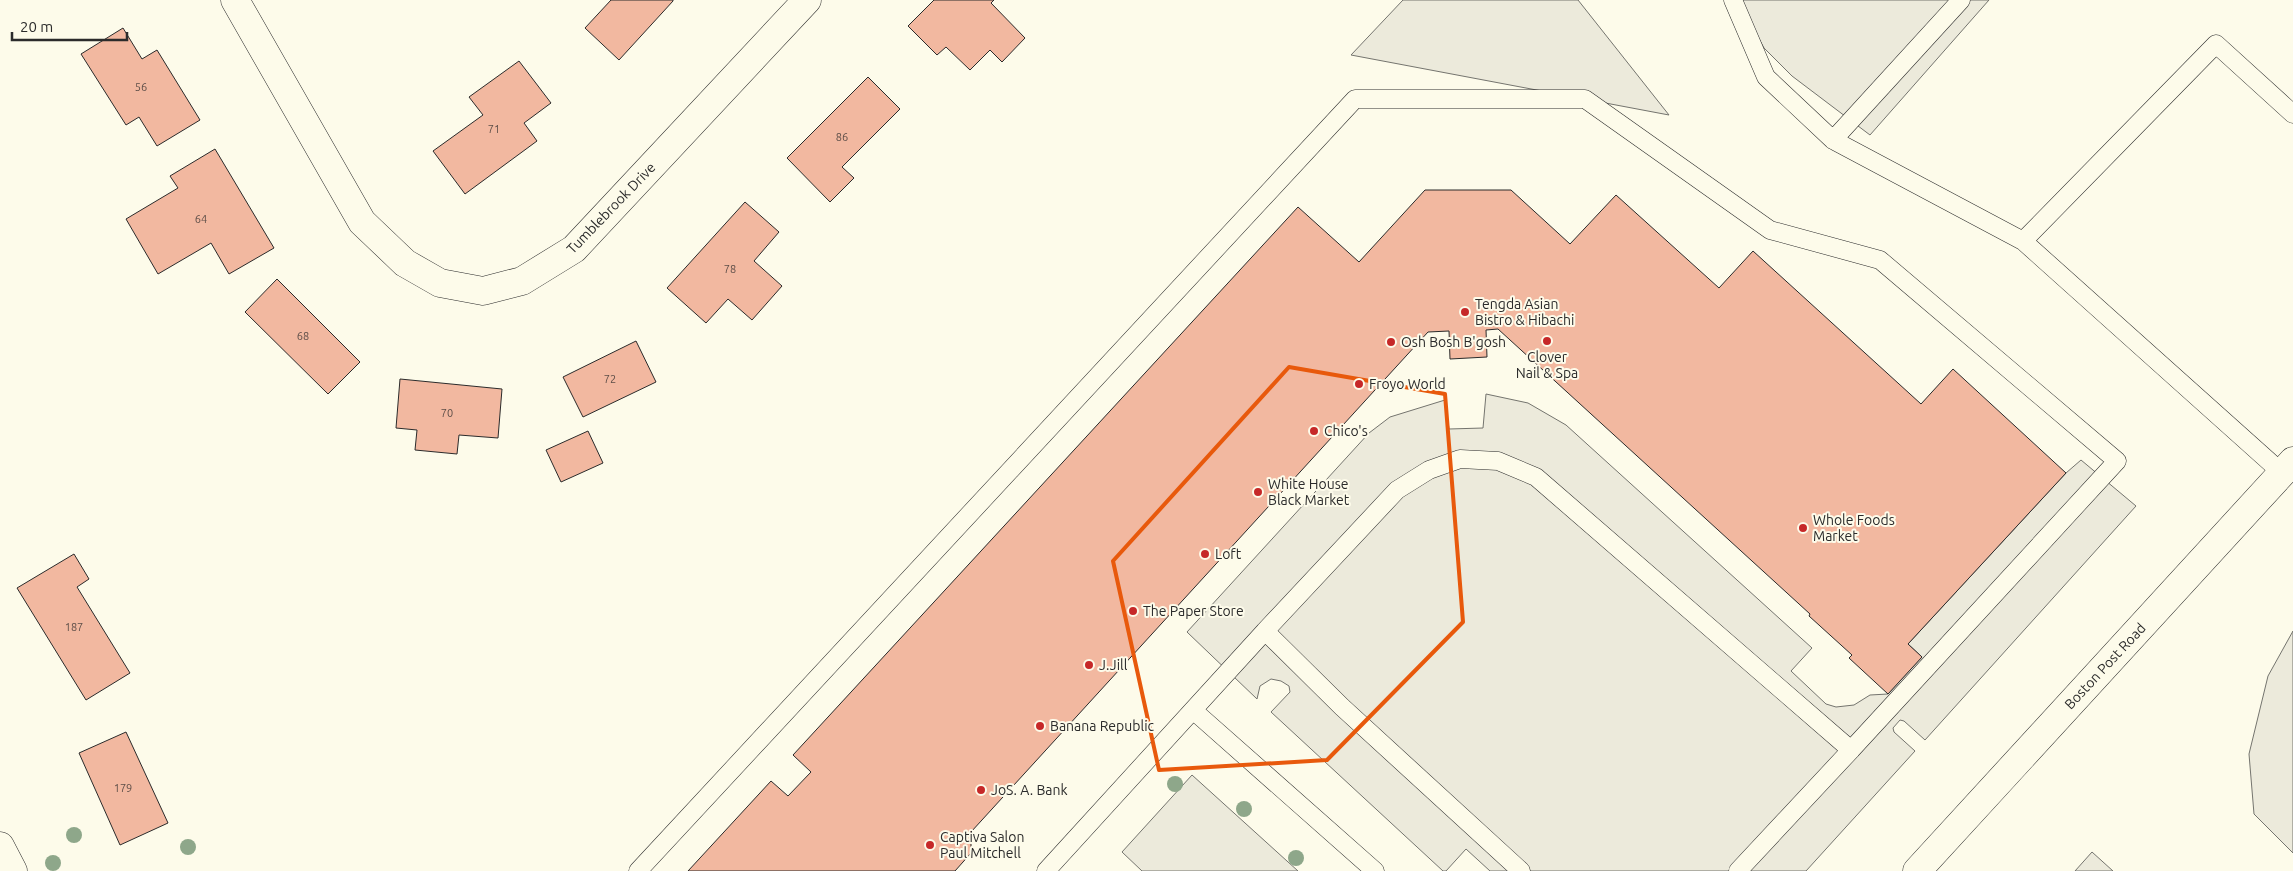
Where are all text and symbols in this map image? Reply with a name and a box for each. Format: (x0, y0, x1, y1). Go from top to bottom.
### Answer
scale bar (12, 10, 128, 42)
text: 20 m (20, 18, 53, 35)
house number: 56 (135, 81, 147, 93)
house number: 71 (488, 123, 500, 135)
house number: 86 (836, 131, 848, 143)
street label: Tumblebrook Drive (563, 159, 659, 257)
house number: 64 (195, 213, 207, 225)
house number: 78 (724, 263, 736, 275)
place label: Tengda Asian Bistro & Hibachi (1475, 296, 1574, 328)
marker: Tengda Asian Bistro & Hibachi (1459, 306, 1471, 318)
house number: 68 (297, 330, 309, 342)
place label: Osh Bosh B'gosh (1401, 334, 1506, 350)
marker: Clover Nail & Spa (1541, 335, 1553, 347)
marker: Osh Bosh B'gosh (1385, 336, 1397, 348)
place label: Clover Nail & Spa (1516, 349, 1578, 381)
house number: 72 (604, 373, 616, 385)
place label: Froyo World (1369, 376, 1446, 392)
marker: Froyo World (1353, 378, 1365, 390)
house number: 70 (441, 407, 453, 419)
place label: Chico's (1324, 423, 1368, 439)
marker: Chico's (1308, 425, 1320, 437)
place label: White House Black Market (1268, 476, 1350, 508)
marker: White House Black Market (1252, 486, 1264, 498)
place label: Whole Foods Market (1813, 512, 1895, 544)
marker: Whole Foods Market (1797, 522, 1809, 534)
place label: Loft (1215, 546, 1242, 562)
marker: Loft (1199, 548, 1211, 560)
place label: The Paper Store (1143, 603, 1244, 619)
marker: The Paper Store (1127, 605, 1139, 617)
street label: Boston Post Road (2061, 620, 2149, 712)
house number: 187 (65, 621, 83, 633)
place label: J.Jill (1099, 657, 1128, 673)
marker: J.Jill (1083, 659, 1095, 671)
place label: Banana Republic (1050, 718, 1155, 734)
marker: Banana Republic (1034, 720, 1046, 732)
house number: 179 (114, 782, 132, 794)
place label: JoS. A. Bank (991, 782, 1068, 798)
marker: JoS. A. Bank (975, 784, 987, 796)
place label: Captiva Salon Paul Mitchell (940, 829, 1024, 861)
marker: Captiva Salon Paul Mitchell (924, 839, 936, 851)

